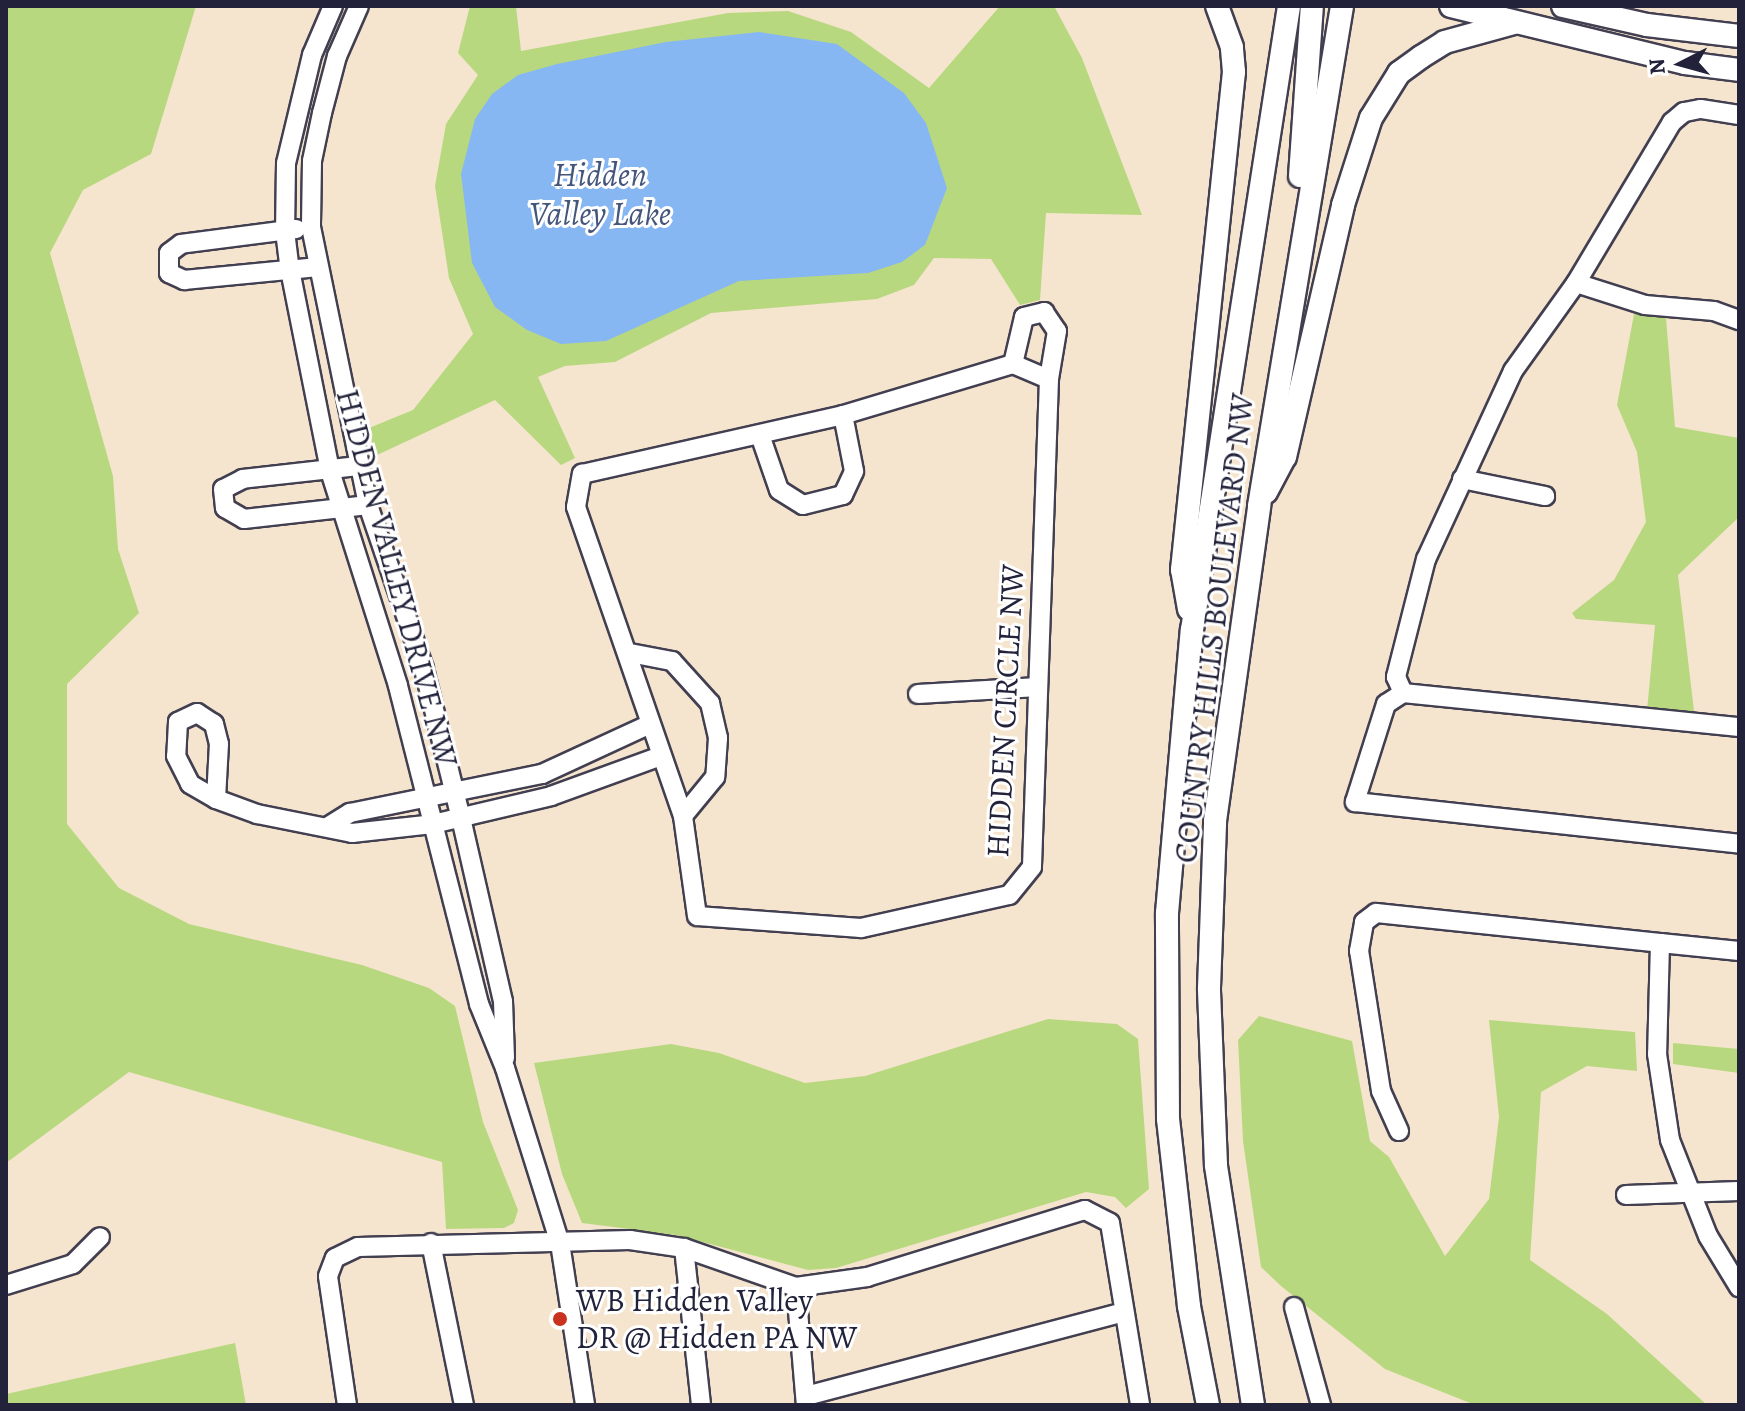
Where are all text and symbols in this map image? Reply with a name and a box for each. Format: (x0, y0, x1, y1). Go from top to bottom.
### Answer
north arrow (1641, 24, 1721, 104)
text: N (1641, 57, 1673, 76)
water label: Hidden Valley Lake (529, 154, 671, 234)
street label: HIDDEN VALLEY DRIVE NW (328, 385, 466, 771)
street label: COUNTRY HILLS BOULEVARD NW (1166, 391, 1262, 865)
street label: HIDDEN CIRCLE NW (978, 563, 1032, 859)
place label: WB Hidden Valley DR @ Hidden PA NW (576, 1282, 857, 1357)
marker: WB Hidden Valley DR @ Hidden PA NW (551, 1310, 569, 1328)

